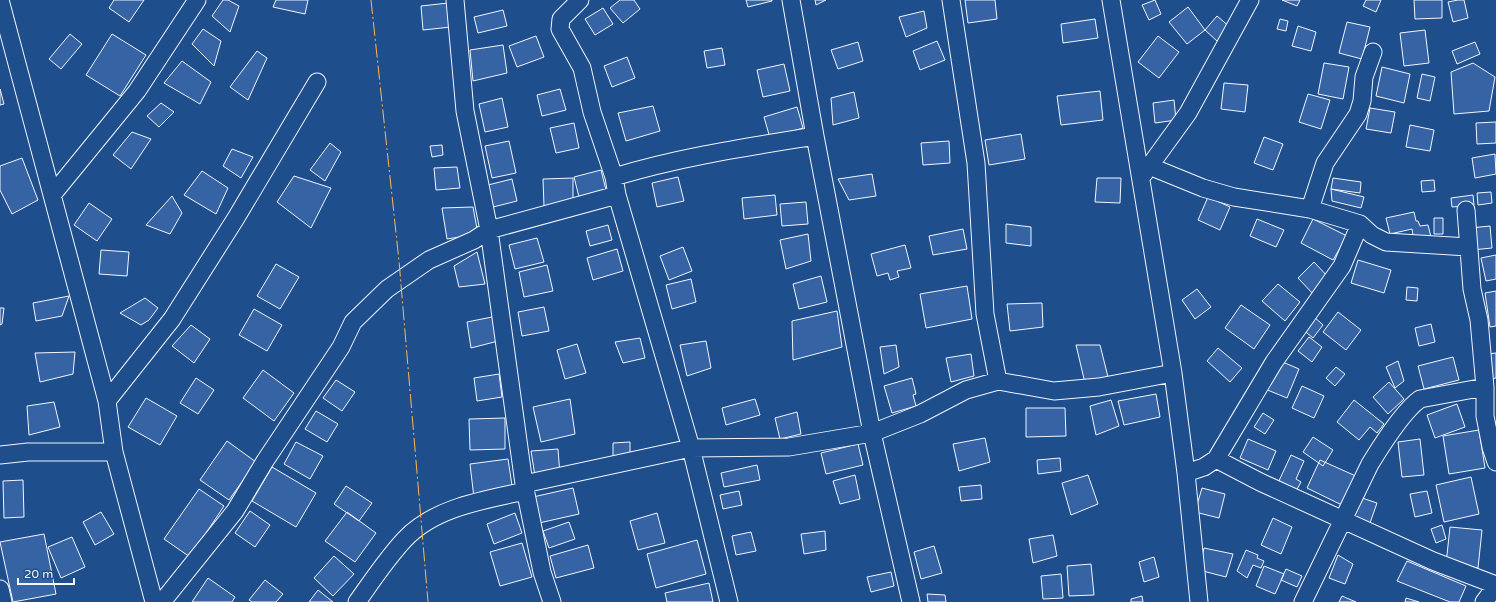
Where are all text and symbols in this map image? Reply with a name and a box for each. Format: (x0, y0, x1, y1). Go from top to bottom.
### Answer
scale bar (18, 560, 74, 586)
text: 20 m (24, 567, 53, 581)

